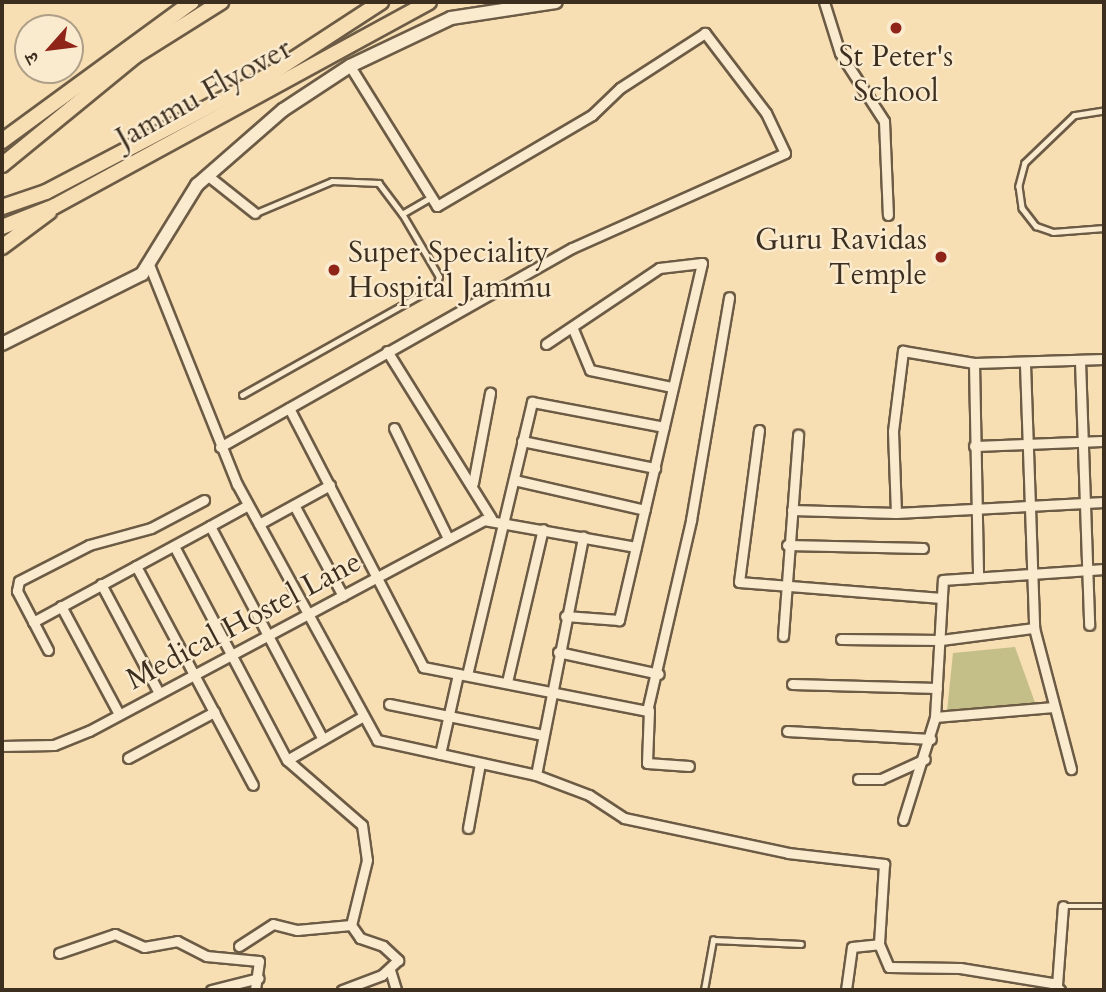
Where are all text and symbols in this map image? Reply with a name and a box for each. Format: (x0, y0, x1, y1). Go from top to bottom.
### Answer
north arrow (14, 14, 84, 84)
marker: St Peter's School (888, 20, 904, 36)
street label: Jammu Flyover (110, 31, 298, 157)
place label: St Peter's School (839, 39, 953, 110)
text: उ (18, 48, 46, 68)
place label: Guru Ravidas Temple (755, 222, 927, 292)
place label: Super Speciality Hospital Jammu (348, 235, 552, 306)
marker: Guru Ravidas Temple (933, 249, 949, 265)
marker: Super Speciality Hospital Jammu (326, 262, 342, 278)
street label: Medical Hostel Lane (121, 544, 367, 698)

